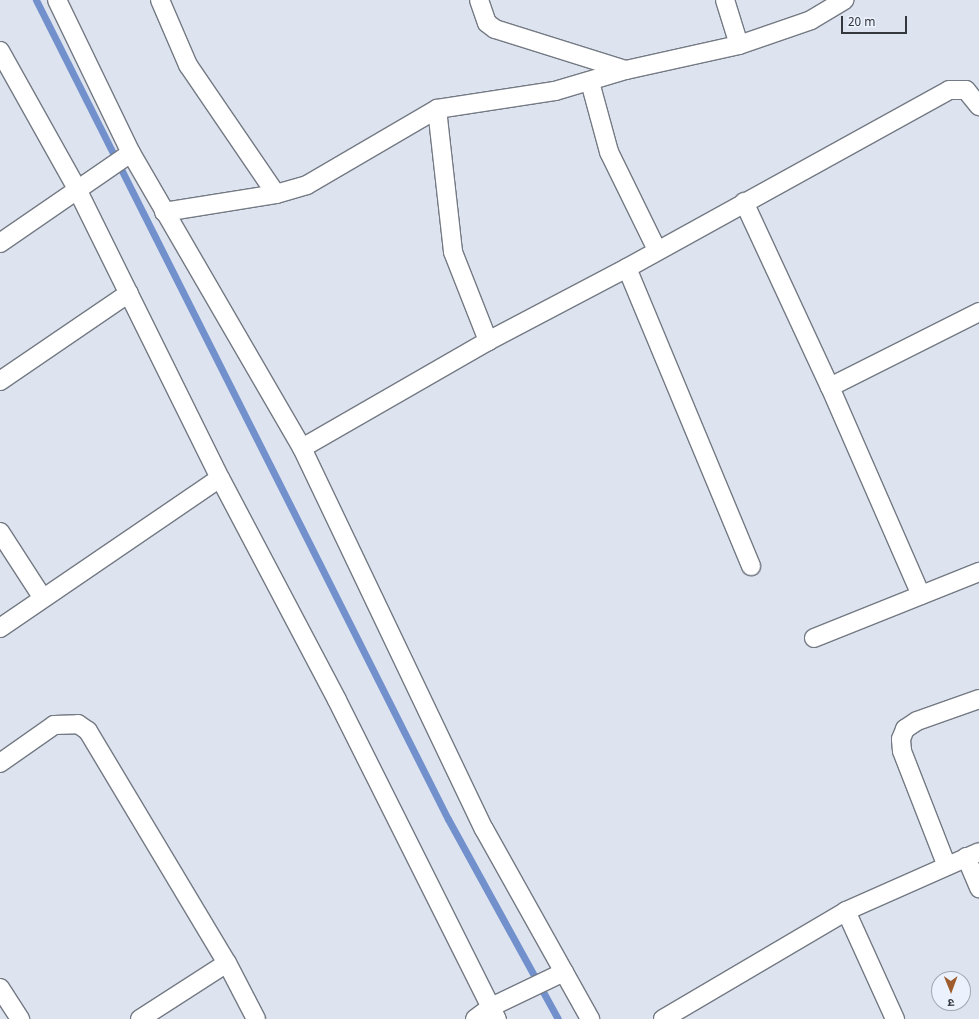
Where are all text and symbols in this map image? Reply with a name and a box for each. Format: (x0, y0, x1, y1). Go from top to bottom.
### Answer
scale bar (843, 8, 909, 34)
text: 20 m (848, 15, 876, 31)
north arrow (931, 971, 971, 1011)
text: उ (948, 995, 955, 1009)

